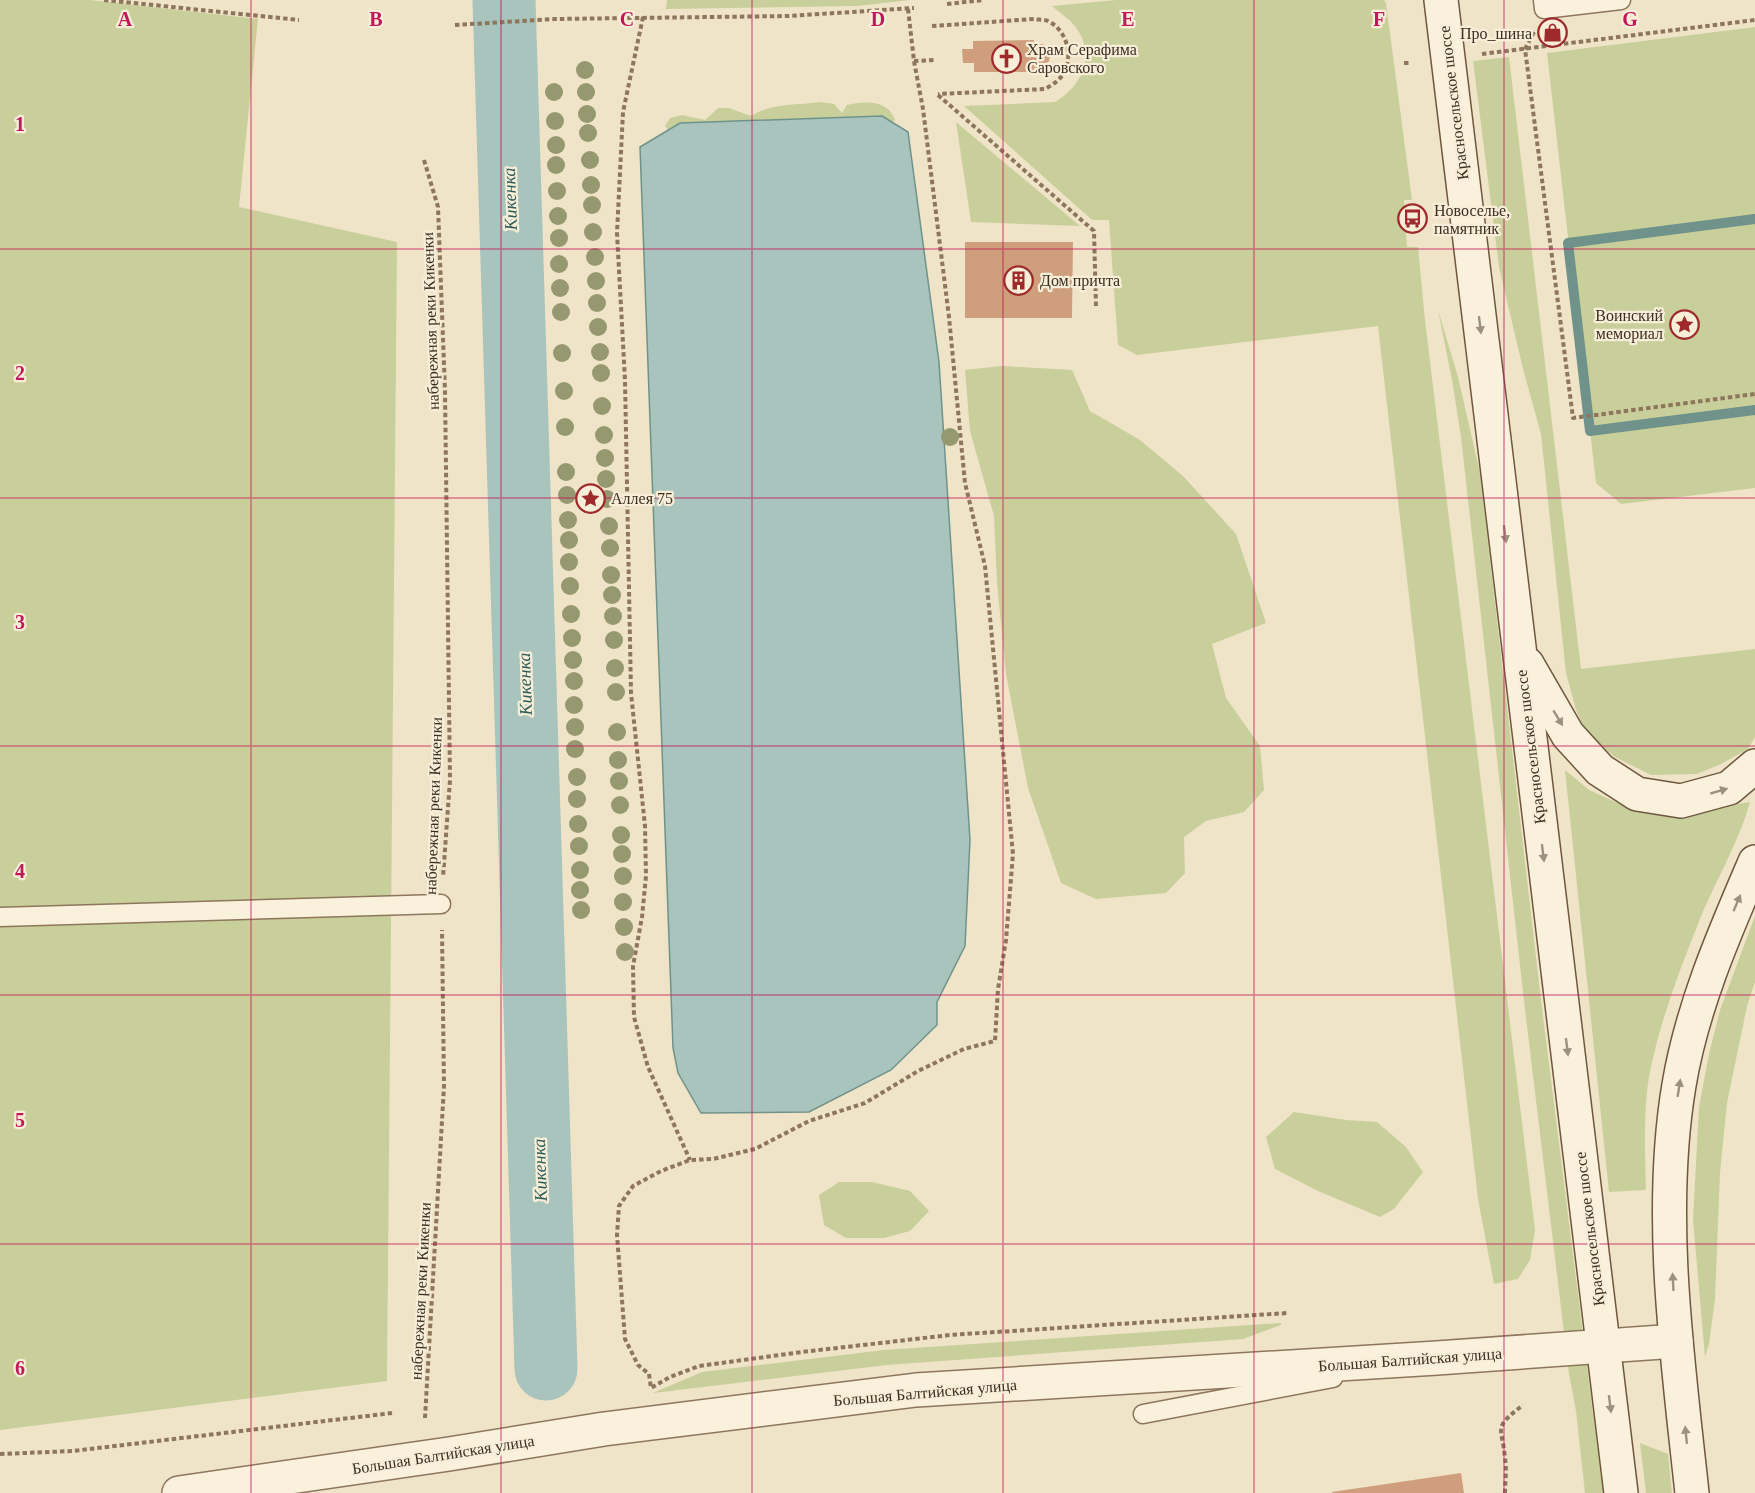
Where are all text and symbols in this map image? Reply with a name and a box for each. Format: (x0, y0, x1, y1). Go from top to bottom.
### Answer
text: A (118, 8, 133, 30)
text: B (369, 8, 383, 30)
text: C (620, 8, 634, 30)
text: D (871, 8, 885, 30)
text: E (1121, 8, 1135, 30)
text: F (1373, 8, 1385, 30)
text: G (1622, 8, 1638, 30)
shop icon: Про_шина (1537, 17, 1569, 49)
street label: Красносельское шоссе (1436, 25, 1472, 181)
place label: Про_шина (1460, 25, 1532, 43)
place label: Храм Серафима Саровского (1027, 41, 1137, 77)
church icon: Храм Серафима Саровского (990, 42, 1022, 74)
text: 1 (15, 113, 25, 135)
water label: Кикенка (499, 167, 521, 232)
place label: Новоселье, памятник (1434, 202, 1510, 237)
bus stop icon: Новоселье, памятник (1397, 203, 1429, 235)
street label: набережная реки Кикенки (419, 231, 443, 410)
building icon: Дом причта (1003, 264, 1035, 296)
place label: Дом причта (1040, 272, 1120, 290)
place label: Воинский мемориал (1595, 307, 1663, 343)
place icon: Воинский мемориал (1668, 308, 1700, 340)
one-way arrow (1475, 315, 1484, 334)
text: 2 (15, 362, 25, 384)
place icon: Аллея 75 (574, 482, 606, 514)
place label: Аллея 75 (611, 490, 673, 507)
one-way arrow (1500, 525, 1510, 544)
text: 3 (15, 611, 25, 633)
water label: Кикенка (514, 652, 536, 717)
street label: Красносельское шоссе (1513, 669, 1549, 825)
one-way arrow (1552, 710, 1563, 726)
street label: набережная реки Кикенки (422, 716, 446, 895)
one-way arrow (1710, 785, 1728, 795)
one-way arrow (1539, 844, 1548, 863)
text: 4 (15, 860, 25, 882)
one-way arrow (1733, 894, 1742, 911)
one-way arrow (1562, 1037, 1571, 1056)
one-way arrow (1674, 1078, 1683, 1097)
text: 5 (15, 1109, 25, 1131)
water label: Кикенка (529, 1138, 551, 1203)
street label: Красносельское шоссе (1572, 1151, 1608, 1307)
street label: набережная реки Кикенки (407, 1201, 435, 1380)
one-way arrow (1668, 1273, 1678, 1292)
street label: Большая Балтийская улица (1318, 1345, 1503, 1375)
text: 6 (15, 1357, 25, 1379)
street label: Большая Балтийская улица (833, 1376, 1018, 1410)
one-way arrow (1605, 1394, 1615, 1413)
one-way arrow (1681, 1425, 1691, 1444)
street label: Большая Балтийская улица (351, 1432, 536, 1478)

